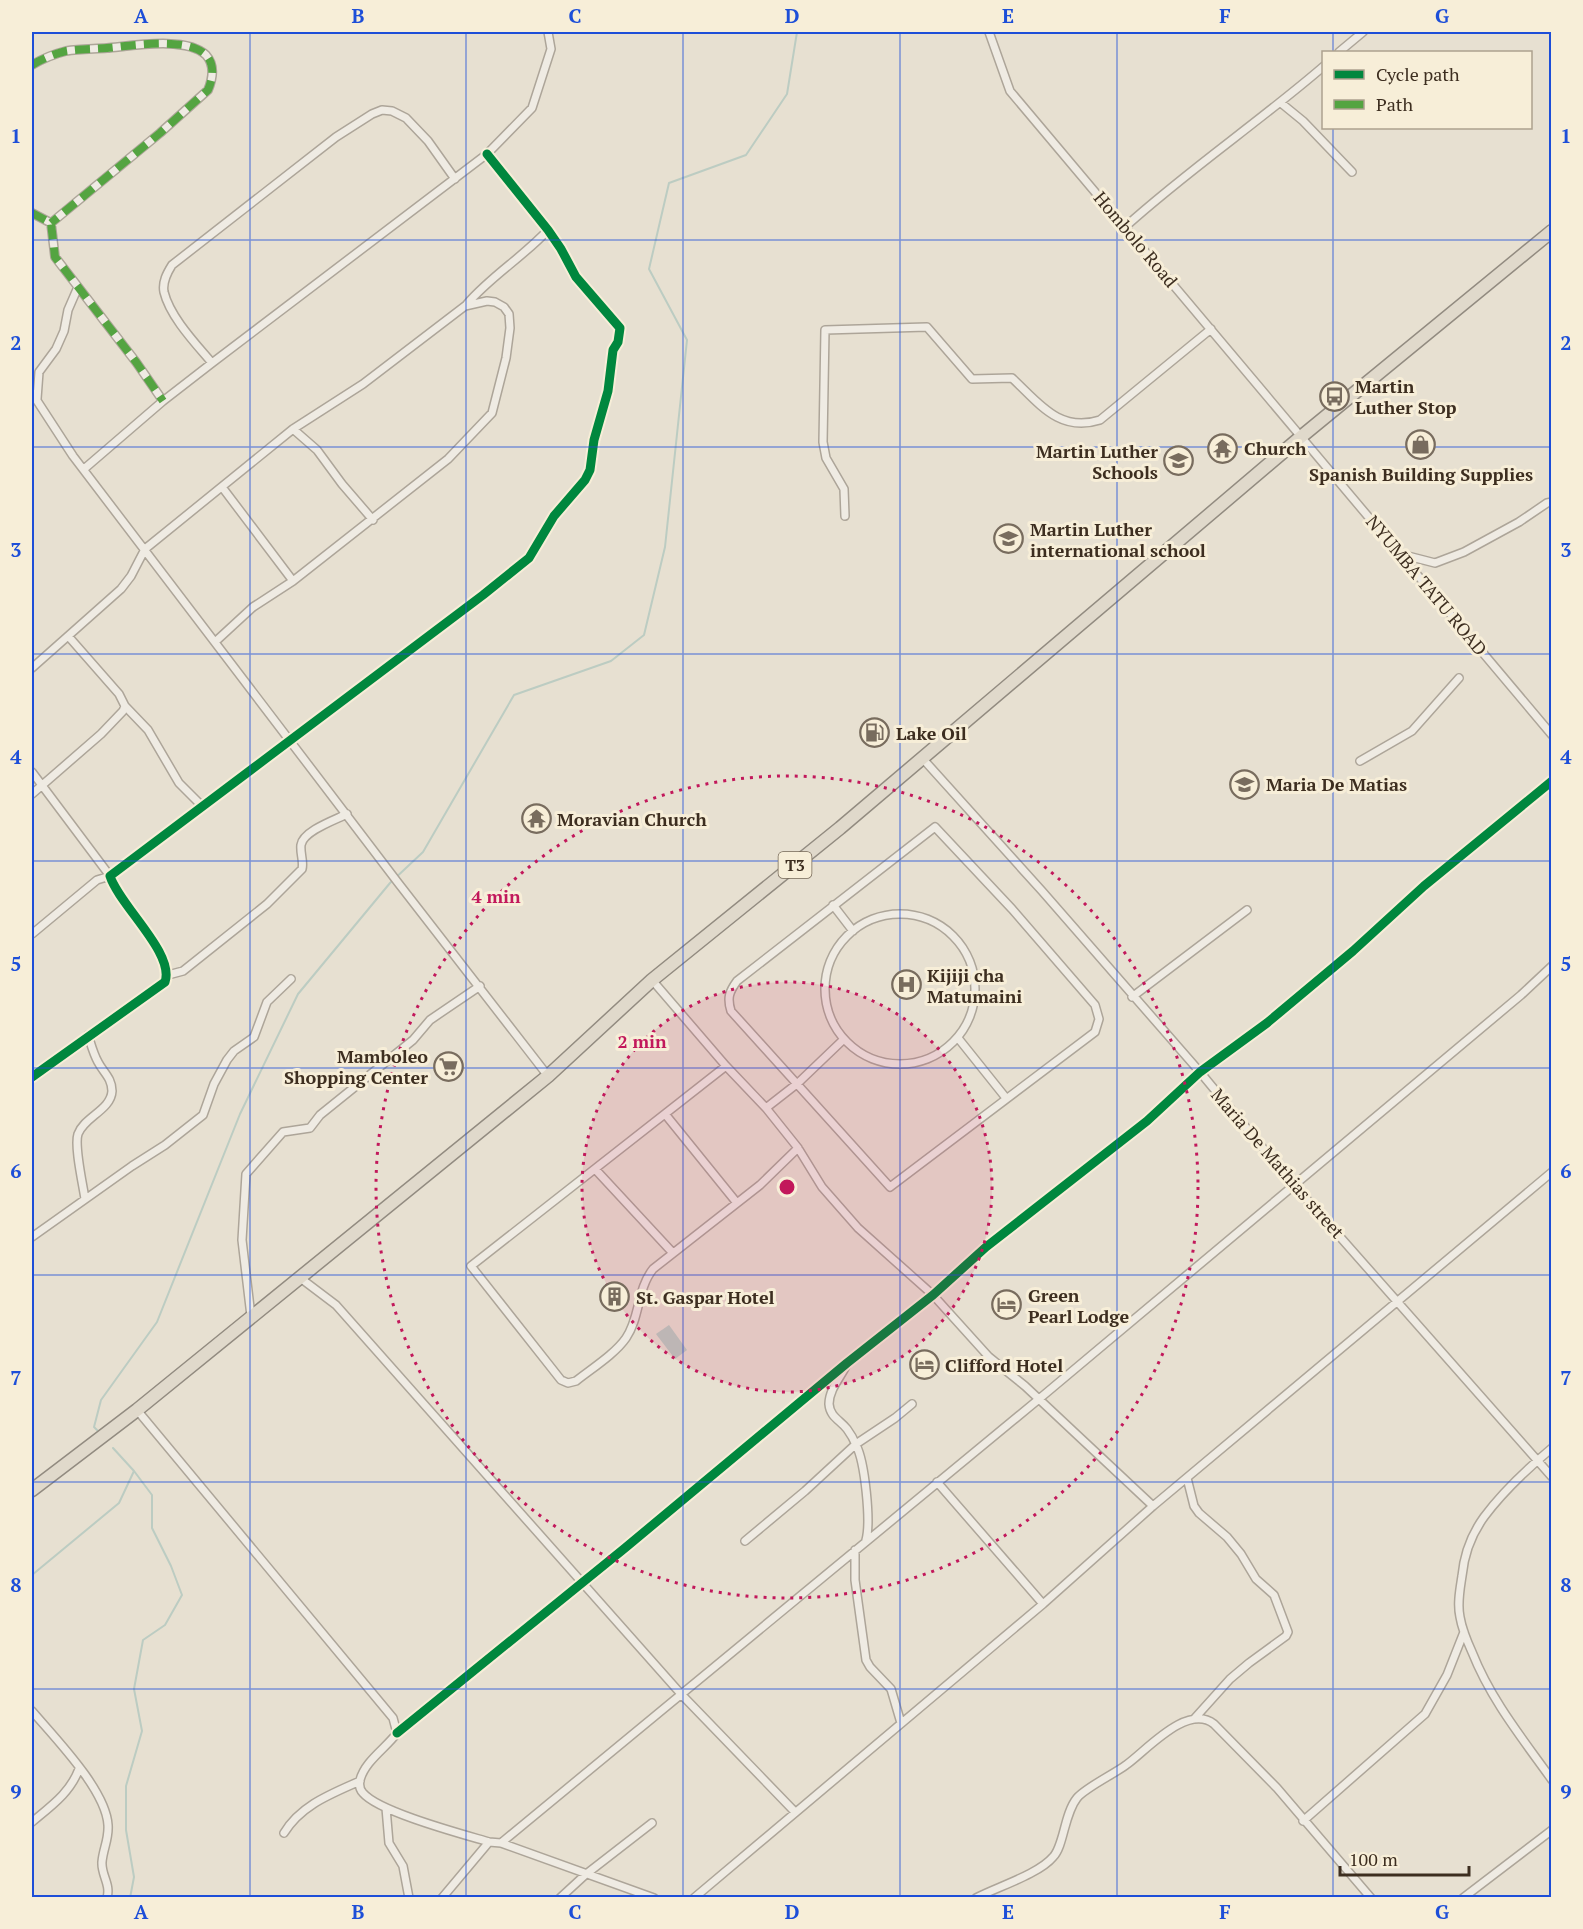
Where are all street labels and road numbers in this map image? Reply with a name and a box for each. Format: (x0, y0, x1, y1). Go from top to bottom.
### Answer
street label: Hombolo Road (1089, 186, 1183, 292)
street label: NYUMBA TATU ROAD (1361, 510, 1493, 660)
road number: T3 (778, 852, 812, 878)
street label: Maria De Mathias street (1206, 1083, 1350, 1243)

